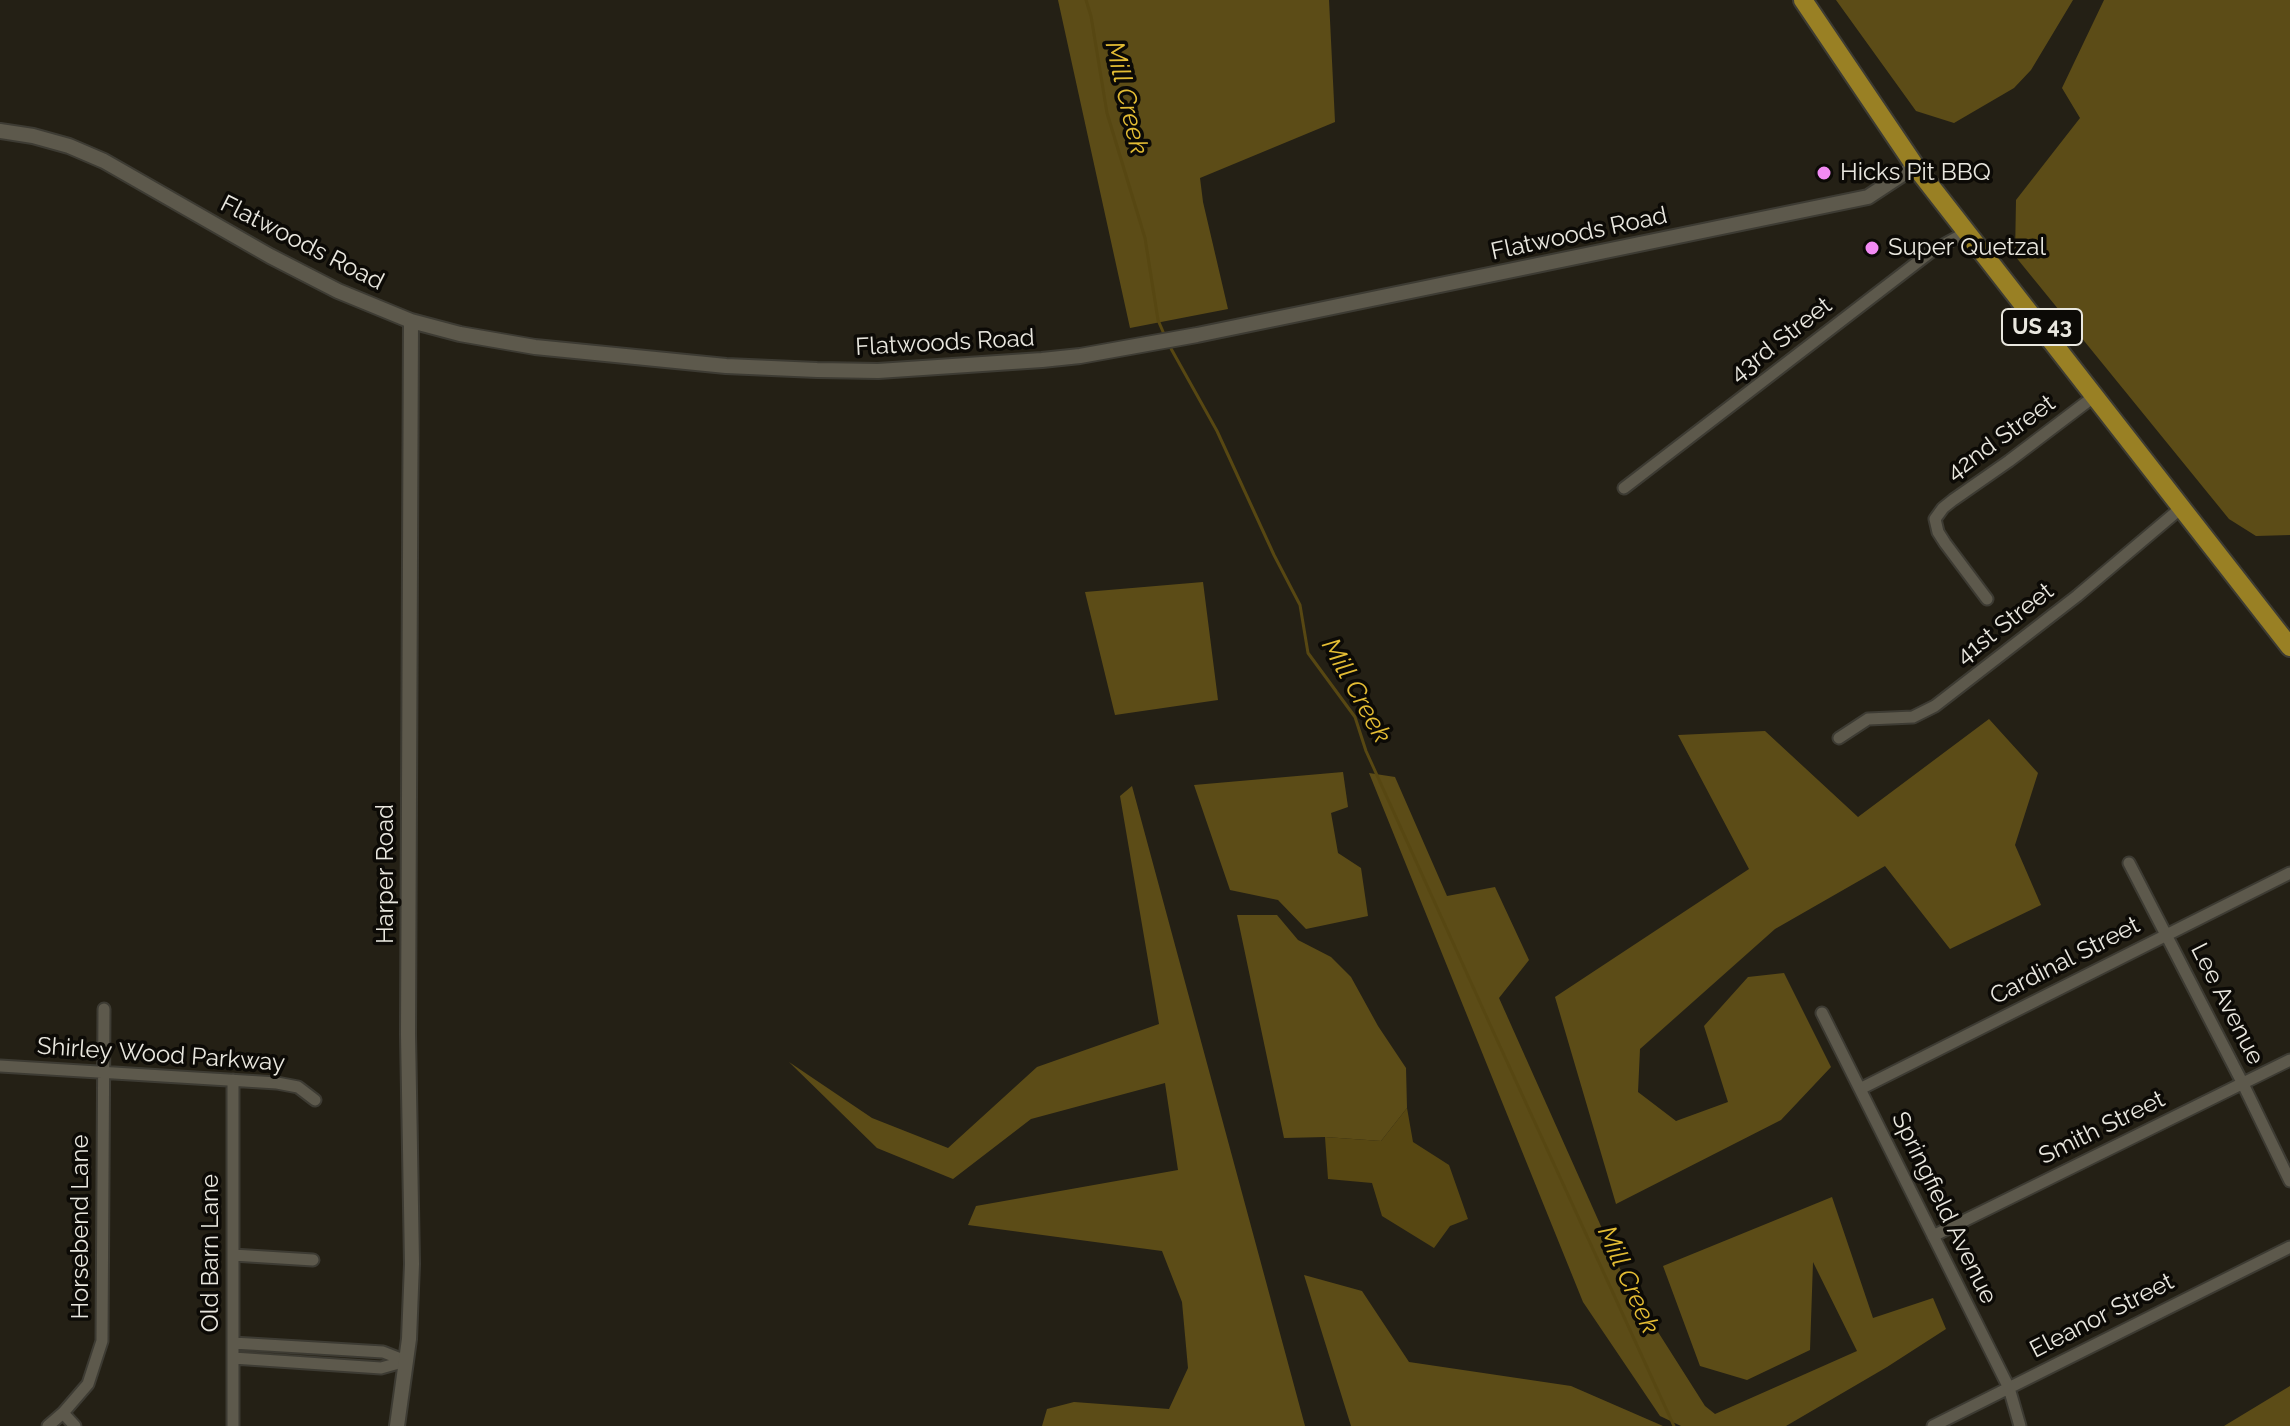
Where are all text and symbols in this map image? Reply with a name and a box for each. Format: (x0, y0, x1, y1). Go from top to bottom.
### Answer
water label: Mill Creek (1098, 38, 1154, 158)
place label: Hicks Pit BBQ (1840, 159, 1991, 187)
marker: Hicks Pit BBQ (1815, 164, 1833, 182)
street label: Flatwoods Road (215, 189, 389, 297)
street label: Flatwoods Road (1488, 201, 1670, 267)
place label: Super Quetzal (1888, 234, 2046, 262)
marker: Super Quetzal (1863, 239, 1881, 257)
street label: 43rd Street (1724, 291, 1838, 389)
road number: US 43 (2002, 309, 2082, 345)
street label: Flatwoods Road (855, 324, 1035, 362)
street label: 42nd Street (1941, 389, 2061, 487)
street label: 41st Street (1951, 577, 2059, 671)
water label: Mill Creek (1314, 633, 1398, 749)
street label: Harper Road (372, 804, 400, 944)
street label: Cardinal Street (1985, 911, 2145, 1011)
street label: Lee Avenue (2184, 939, 2270, 1069)
street label: Shirley Wood Parkway (36, 1032, 286, 1078)
street label: Smith Street (2034, 1085, 2170, 1171)
street label: Springfield Avenue (1885, 1107, 2003, 1309)
street label: Horsebend Lane (67, 1135, 95, 1319)
street label: Old Barn Lane (197, 1174, 225, 1332)
water label: Mill Creek (1590, 1221, 1666, 1339)
street label: Eleanor Street (2025, 1267, 2179, 1365)

